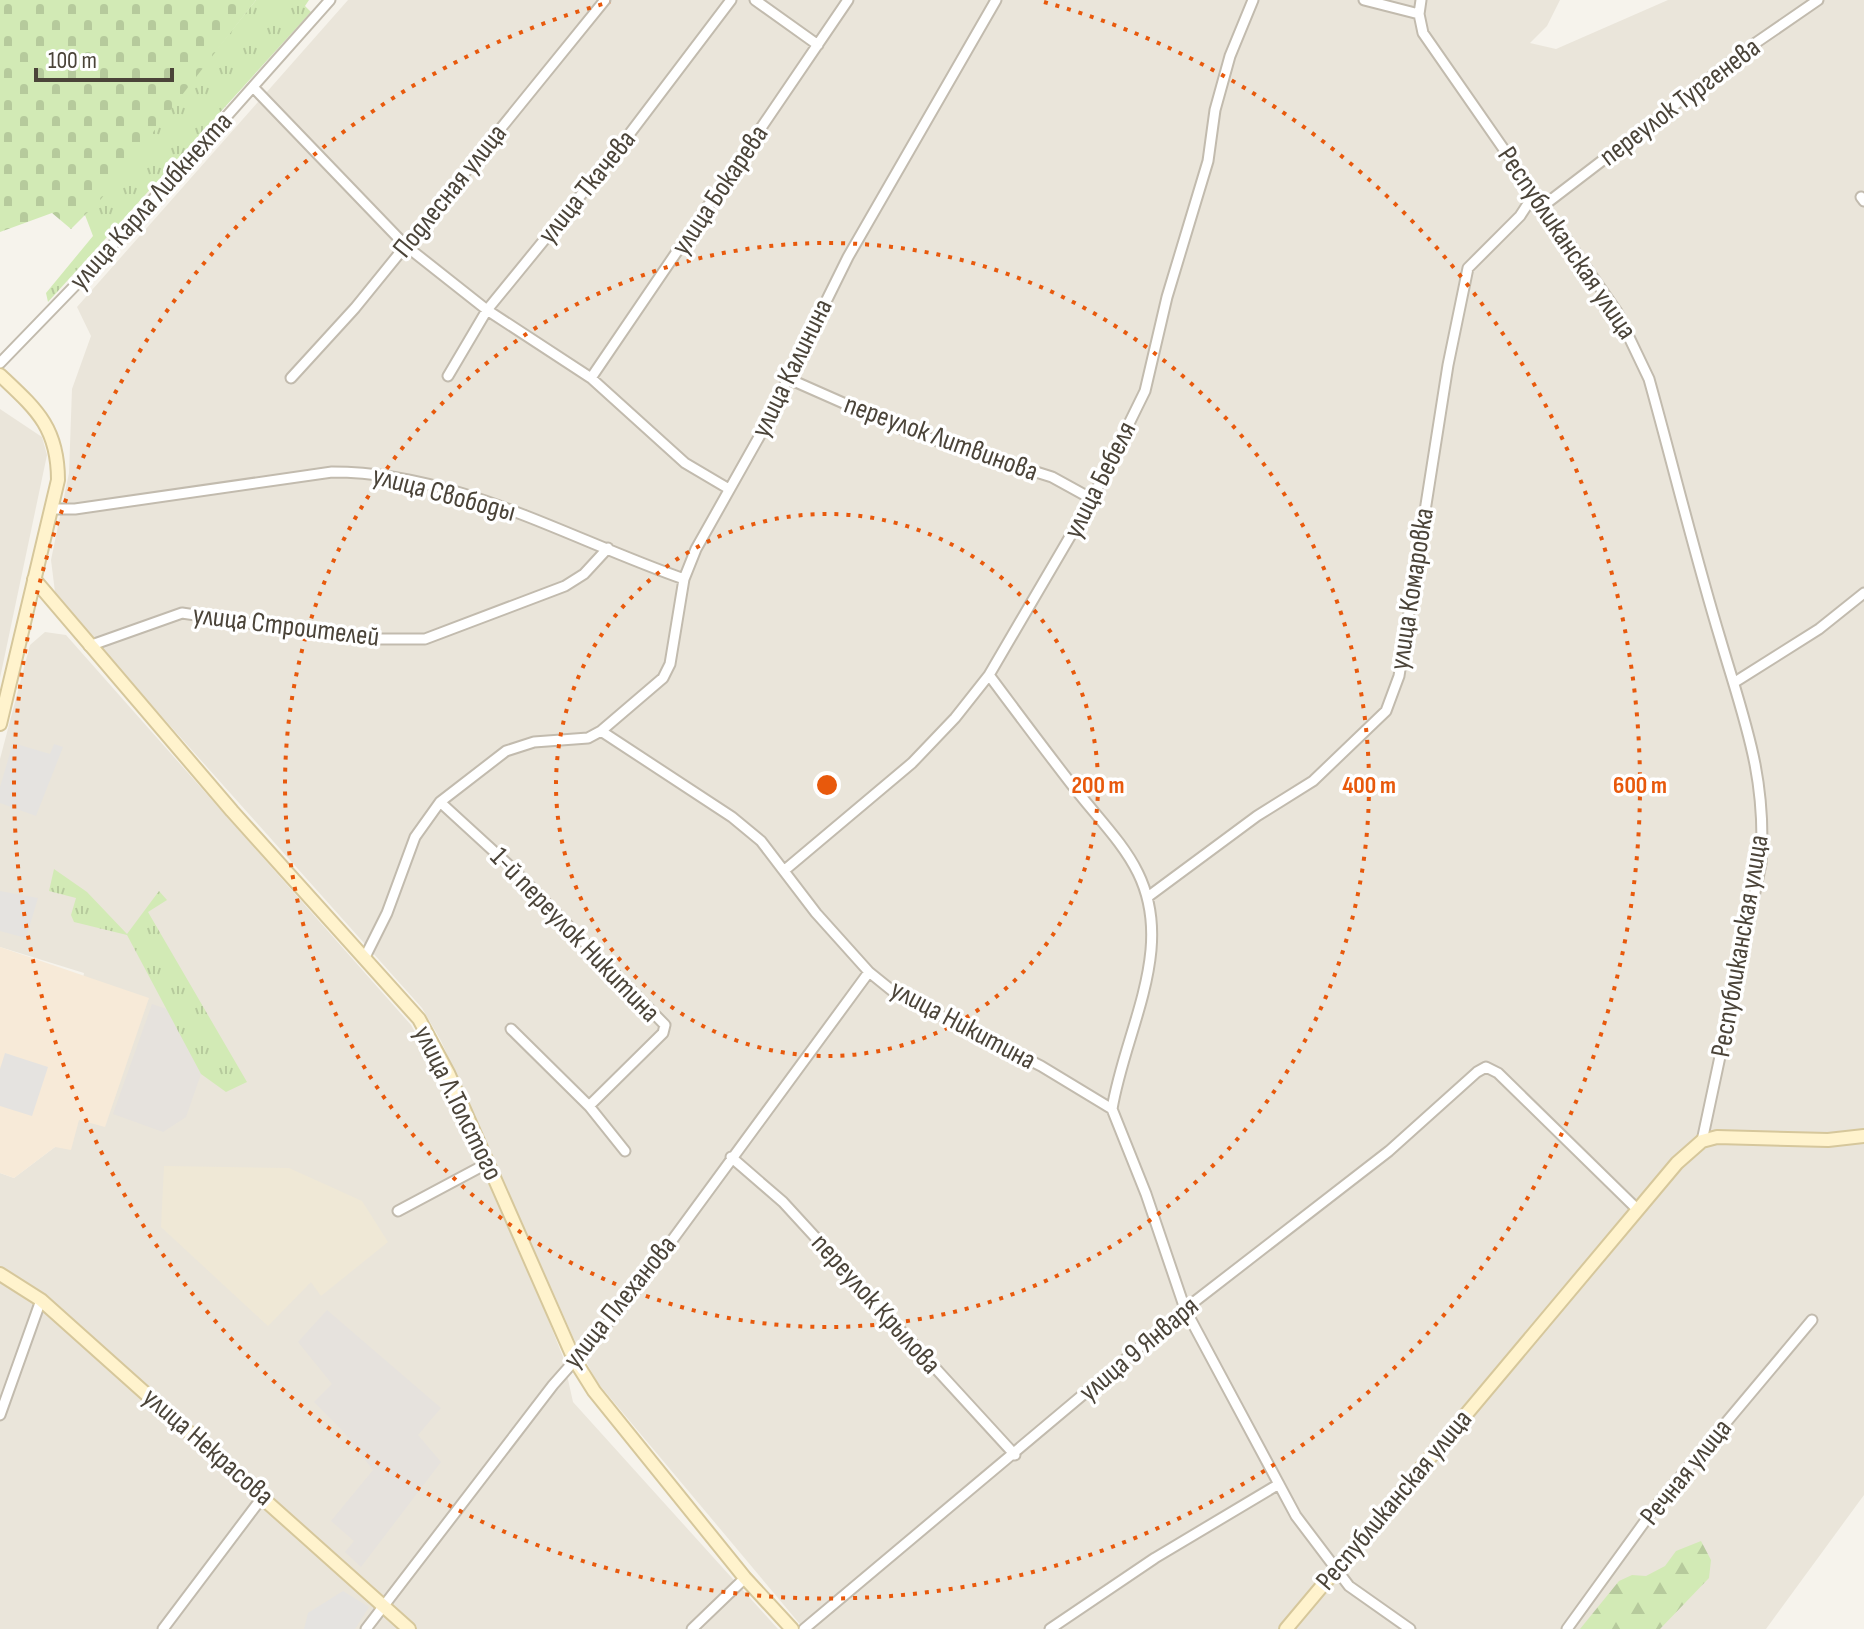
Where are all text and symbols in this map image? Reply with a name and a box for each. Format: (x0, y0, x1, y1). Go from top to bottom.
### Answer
street label: переулок Тургенева (1593, 31, 1767, 173)
scale bar (36, 32, 172, 82)
text: 100 m (48, 46, 97, 75)
street label: улица Карла Либкнехта (63, 106, 239, 296)
street label: Подлесная улица (386, 118, 514, 264)
street label: улица Бокарева (665, 119, 775, 261)
street label: улица Ткачева (531, 124, 643, 250)
street label: Республиканская улица (1490, 140, 1644, 346)
street label: улица Калинина (744, 293, 840, 443)
street label: переулок Литвинова (840, 388, 1042, 488)
street label: улица Бебеля (1057, 416, 1143, 544)
street label: улица Свободы (369, 459, 519, 529)
street label: улица Комаровка (1383, 506, 1441, 672)
street label: улица Строителей (191, 598, 381, 654)
centre of rings (813, 771, 841, 799)
text: 200 m (1071, 771, 1125, 800)
text: 400 m (1342, 771, 1396, 800)
text: 600 m (1613, 771, 1667, 800)
street label: Республиканская улица (1704, 832, 1776, 1060)
street label: 1-й переулок Никитина (483, 841, 667, 1029)
street label: улица Никитина (885, 973, 1041, 1077)
street label: улица Л.Толстого (406, 1020, 510, 1186)
street label: переулок Крылова (804, 1227, 948, 1381)
street label: улица Плеханова (557, 1229, 683, 1375)
street label: улица 9 Января (1073, 1290, 1205, 1408)
street label: улица Некрасова (136, 1381, 280, 1513)
street label: Республиканская улица (1309, 1403, 1479, 1597)
street label: Речная улица (1633, 1412, 1739, 1532)

